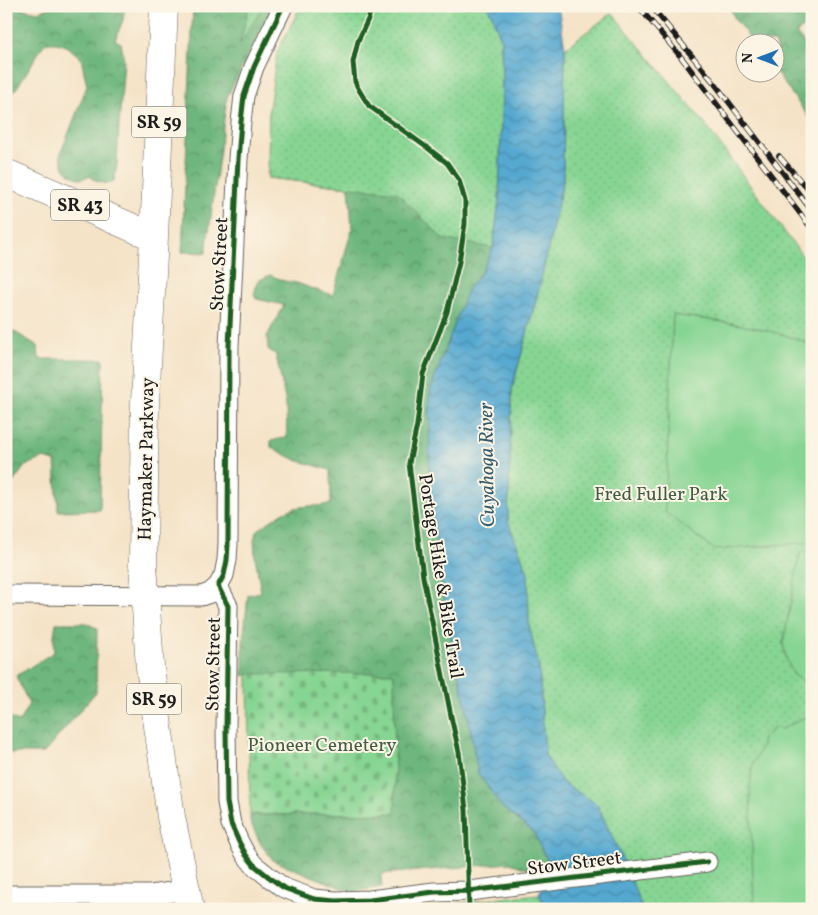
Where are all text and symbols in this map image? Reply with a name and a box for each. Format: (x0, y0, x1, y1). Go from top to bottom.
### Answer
north arrow (736, 32, 786, 82)
text: N (739, 53, 758, 63)
road number: SR 59 (132, 106, 186, 138)
road number: SR 43 (51, 190, 109, 220)
street label: Stow Street (205, 216, 235, 312)
street label: Haymaker Parkway (133, 377, 161, 541)
water label: Cuyahoga River (473, 402, 503, 528)
street label: Portage Hike & Bike Trail (411, 472, 469, 681)
park label: Fred Fuller Park (594, 482, 728, 508)
street label: Stow Street (200, 616, 228, 712)
road number: SR 59 (126, 684, 182, 714)
park label: Pioneer Cemetery (248, 733, 396, 759)
street label: Stow Street (526, 845, 623, 883)

